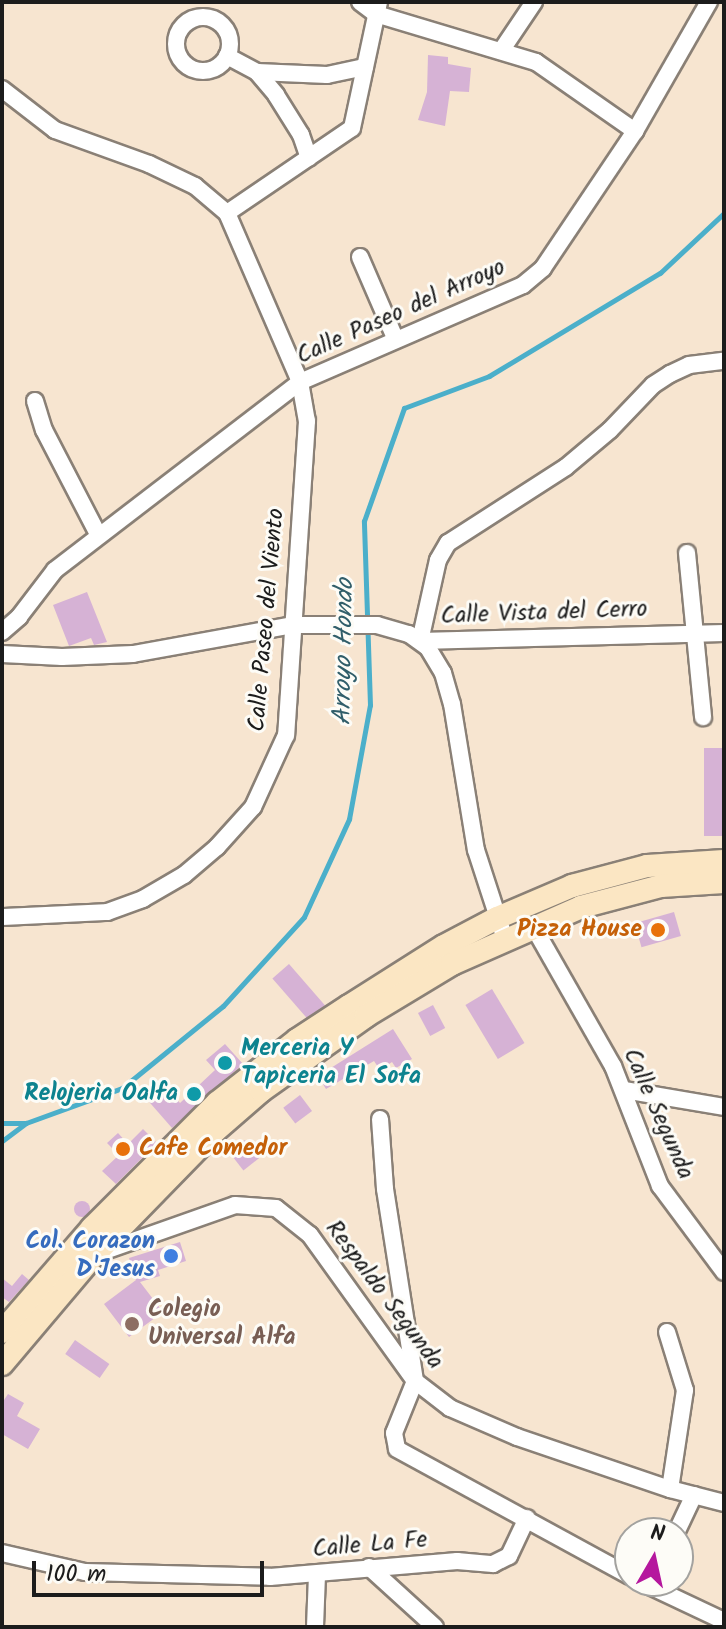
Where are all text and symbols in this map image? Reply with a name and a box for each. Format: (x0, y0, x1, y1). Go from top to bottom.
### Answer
street label: Calle Paseo del Arroyo (292, 253, 510, 371)
street label: Calle Paseo del Viento (243, 507, 291, 733)
water label: Arroyo Hondo (328, 578, 362, 726)
street label: Calle Vista del Cerro (440, 595, 648, 631)
place label: Pizza House (517, 916, 642, 944)
marker: Pizza House (649, 921, 667, 939)
place label: Merceria Y Tapiceria El Sofa (241, 1035, 421, 1091)
street label: Calle Segunda (616, 1044, 700, 1184)
marker: Merceria Y Tapiceria El Sofa (216, 1054, 234, 1072)
place label: Relojeria Oalfa (24, 1080, 178, 1108)
marker: Relojeria Oalfa (185, 1085, 203, 1103)
place label: Cafe Comedor (139, 1135, 287, 1163)
marker: Cafe Comedor (114, 1140, 132, 1158)
street label: Respaldo Segunda (319, 1215, 449, 1375)
place label: Col. Corazon D'Jesus (25, 1228, 155, 1284)
marker: Col. Corazon D'Jesus (162, 1247, 180, 1265)
place label: Colegio Universal Alfa (148, 1296, 296, 1352)
marker: Colegio Universal Alfa (123, 1315, 141, 1333)
text: N (648, 1516, 667, 1553)
north arrow (614, 1517, 694, 1597)
street label: Calle La Fe (311, 1526, 429, 1564)
scale bar (36, 1545, 268, 1595)
text: 100 m (46, 1555, 106, 1594)

